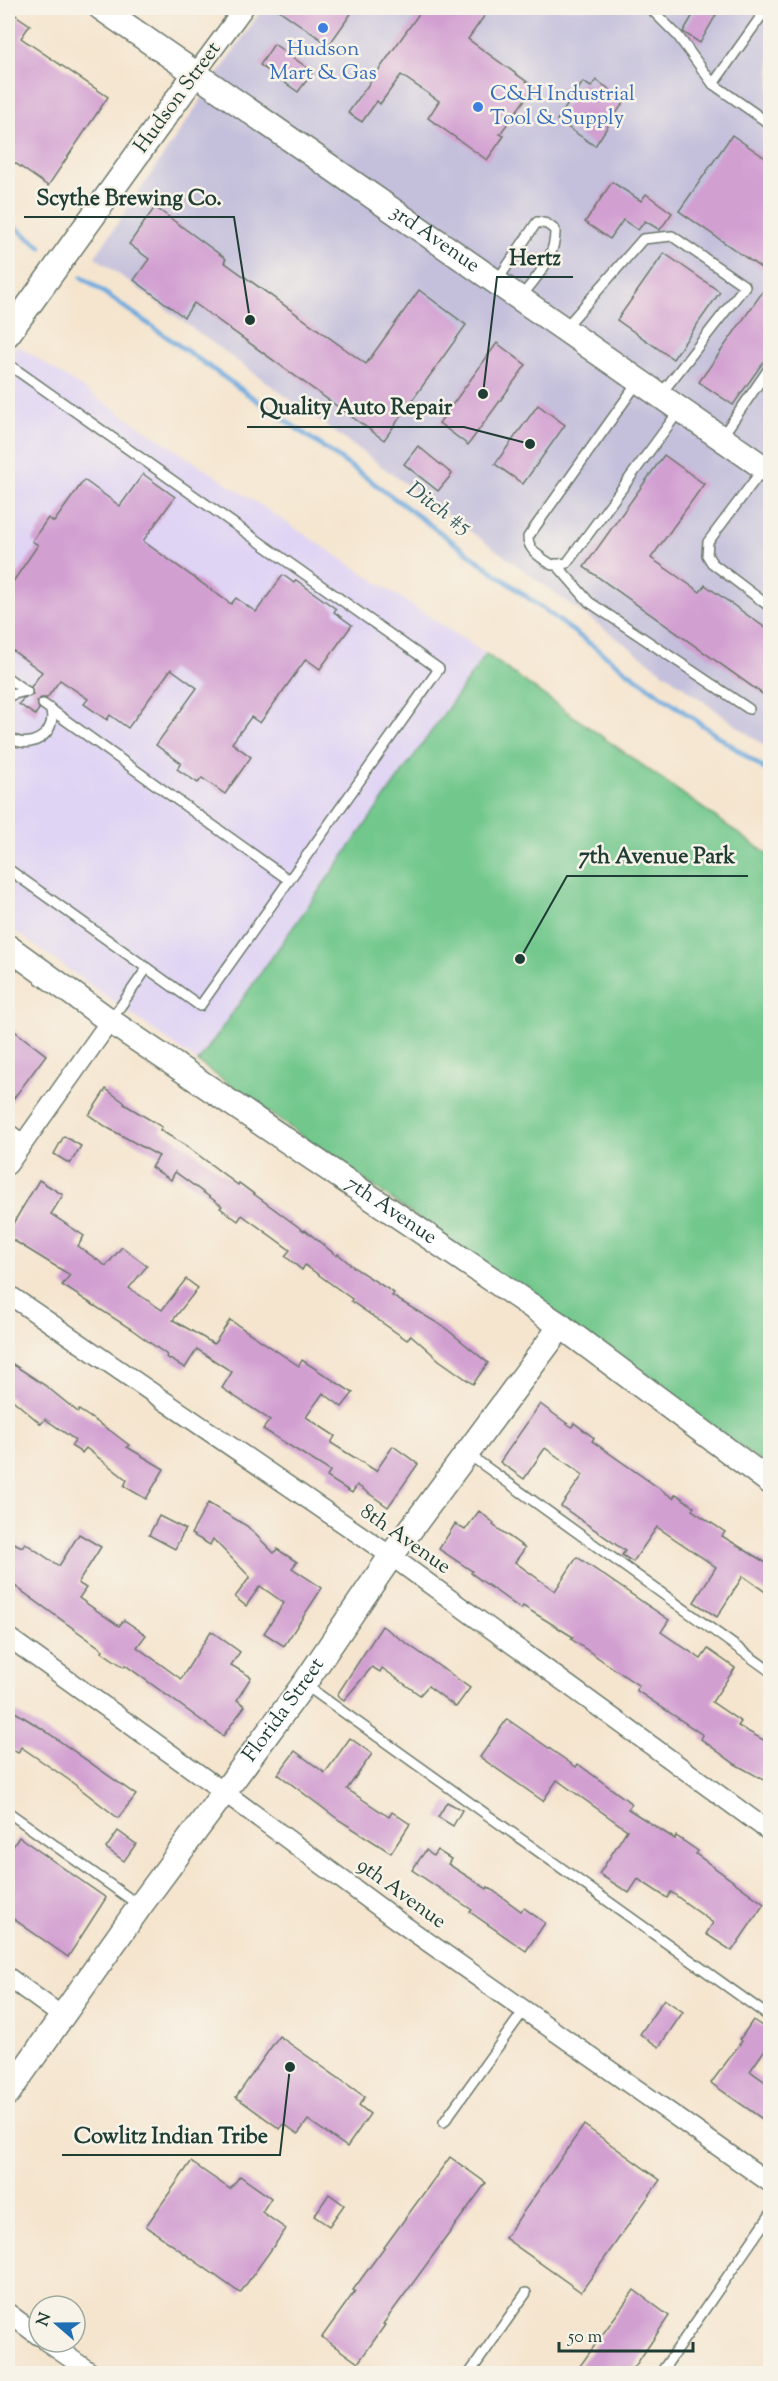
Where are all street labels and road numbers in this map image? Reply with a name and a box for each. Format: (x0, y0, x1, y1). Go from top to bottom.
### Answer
street label: Hudson Street (127, 36, 229, 160)
street label: 3rd Avenue (384, 198, 485, 281)
street label: 7th Avenue (339, 1169, 443, 1253)
street label: 8th Avenue (354, 1498, 456, 1582)
street label: Florida Street (236, 1652, 332, 1769)
street label: 9th Avenue (350, 1851, 452, 1937)

